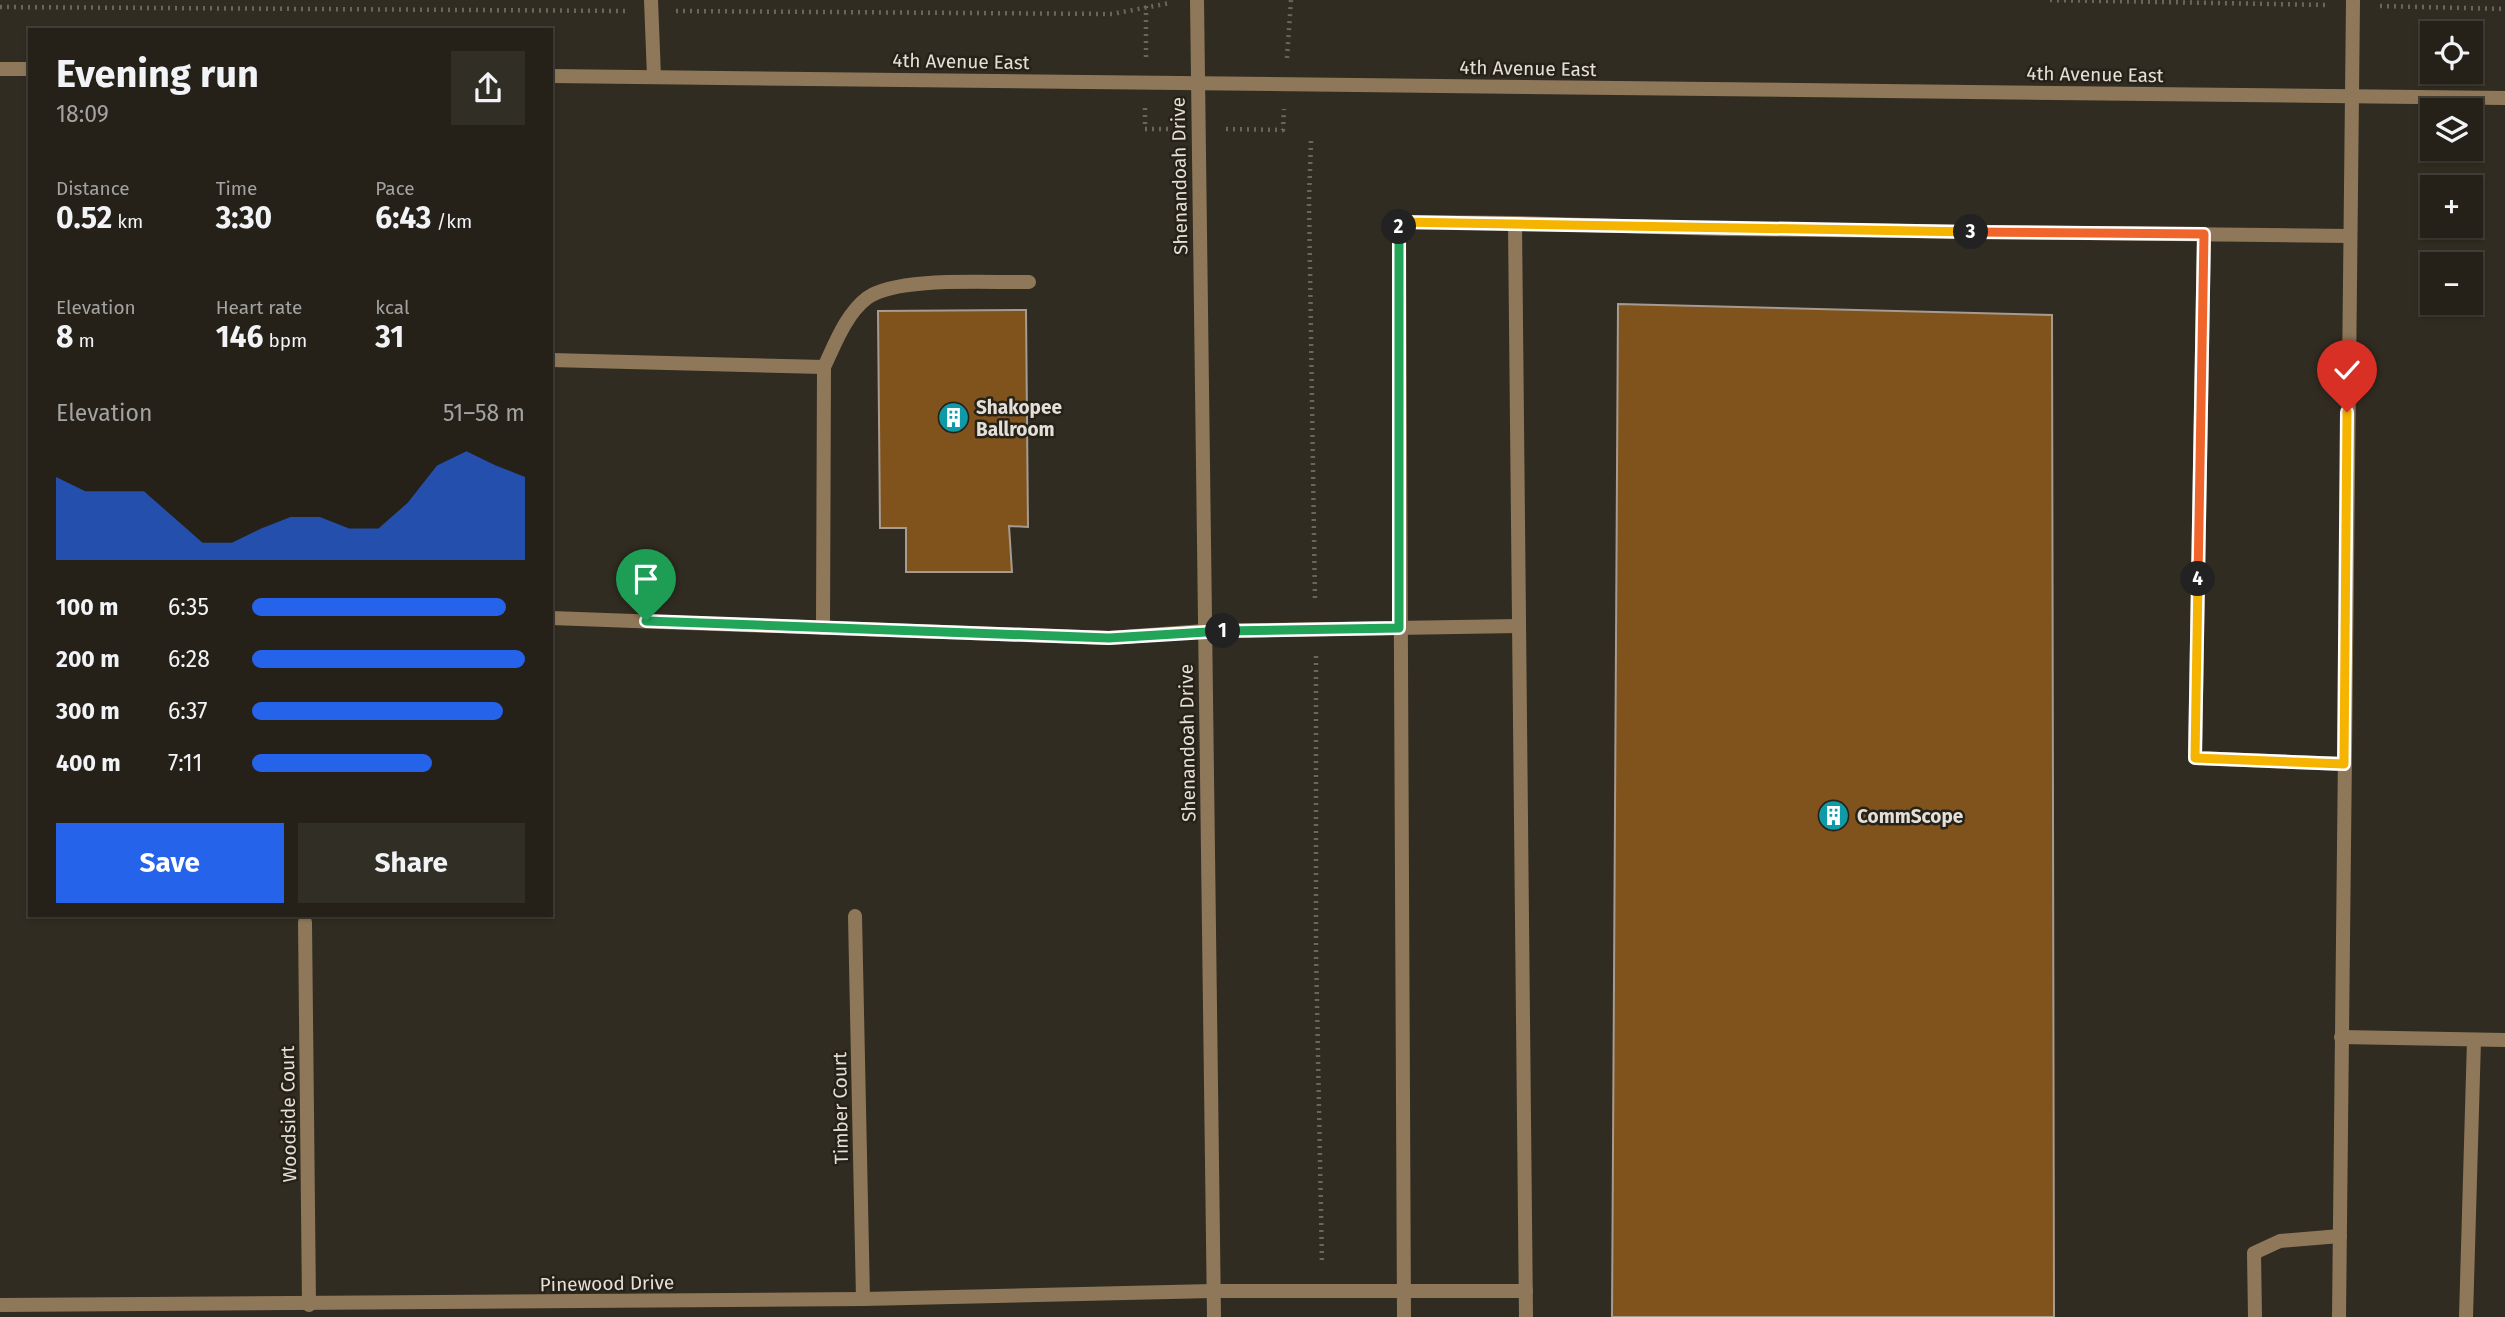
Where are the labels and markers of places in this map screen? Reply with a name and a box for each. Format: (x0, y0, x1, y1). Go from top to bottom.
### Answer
pin: 2 (1382, 210, 1416, 244)
pin: 3 (1954, 215, 1988, 250)
pin (2317, 340, 2377, 412)
place label: Shakopee Ballroom (976, 396, 1062, 441)
building icon: Shakopee Ballroom (936, 401, 970, 435)
pin (616, 549, 676, 621)
pin: 4 (2180, 562, 2216, 596)
pin: 1 (1206, 614, 1240, 648)
building icon: CommScope (1817, 799, 1851, 833)
place label: CommScope (1857, 805, 1963, 828)

